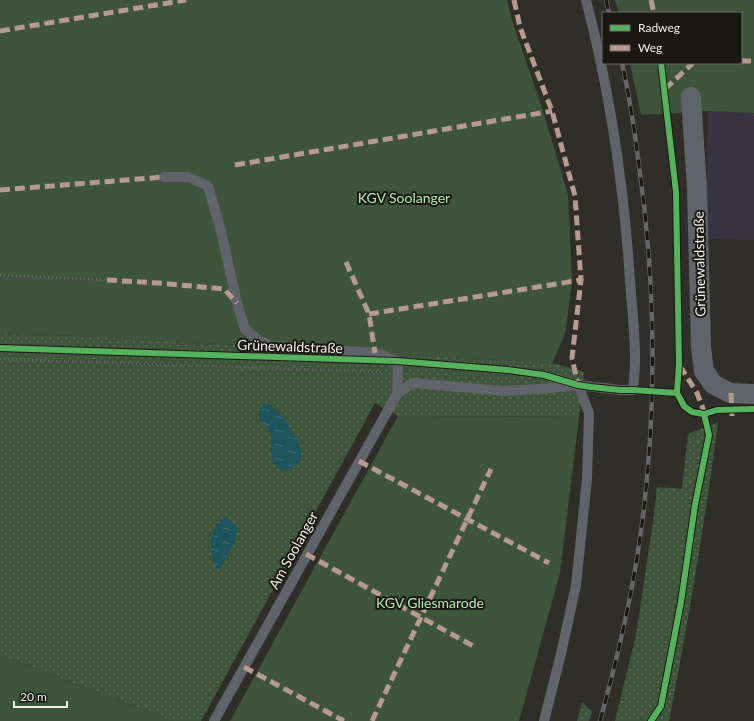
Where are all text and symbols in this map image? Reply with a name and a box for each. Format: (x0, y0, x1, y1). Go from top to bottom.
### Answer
legend (602, 12, 742, 64)
text: Radweg (638, 20, 680, 35)
text: Weg (638, 40, 662, 55)
park label: KGV Soolanger (358, 189, 450, 206)
street label: Grünewaldstraße (690, 211, 708, 317)
street label: Grünewaldstraße (237, 336, 343, 356)
street label: Am Soolanger (265, 508, 321, 592)
park label: KGV Gliesmarode (376, 594, 484, 611)
scale bar (14, 683, 67, 709)
text: 20 m (20, 689, 47, 704)

